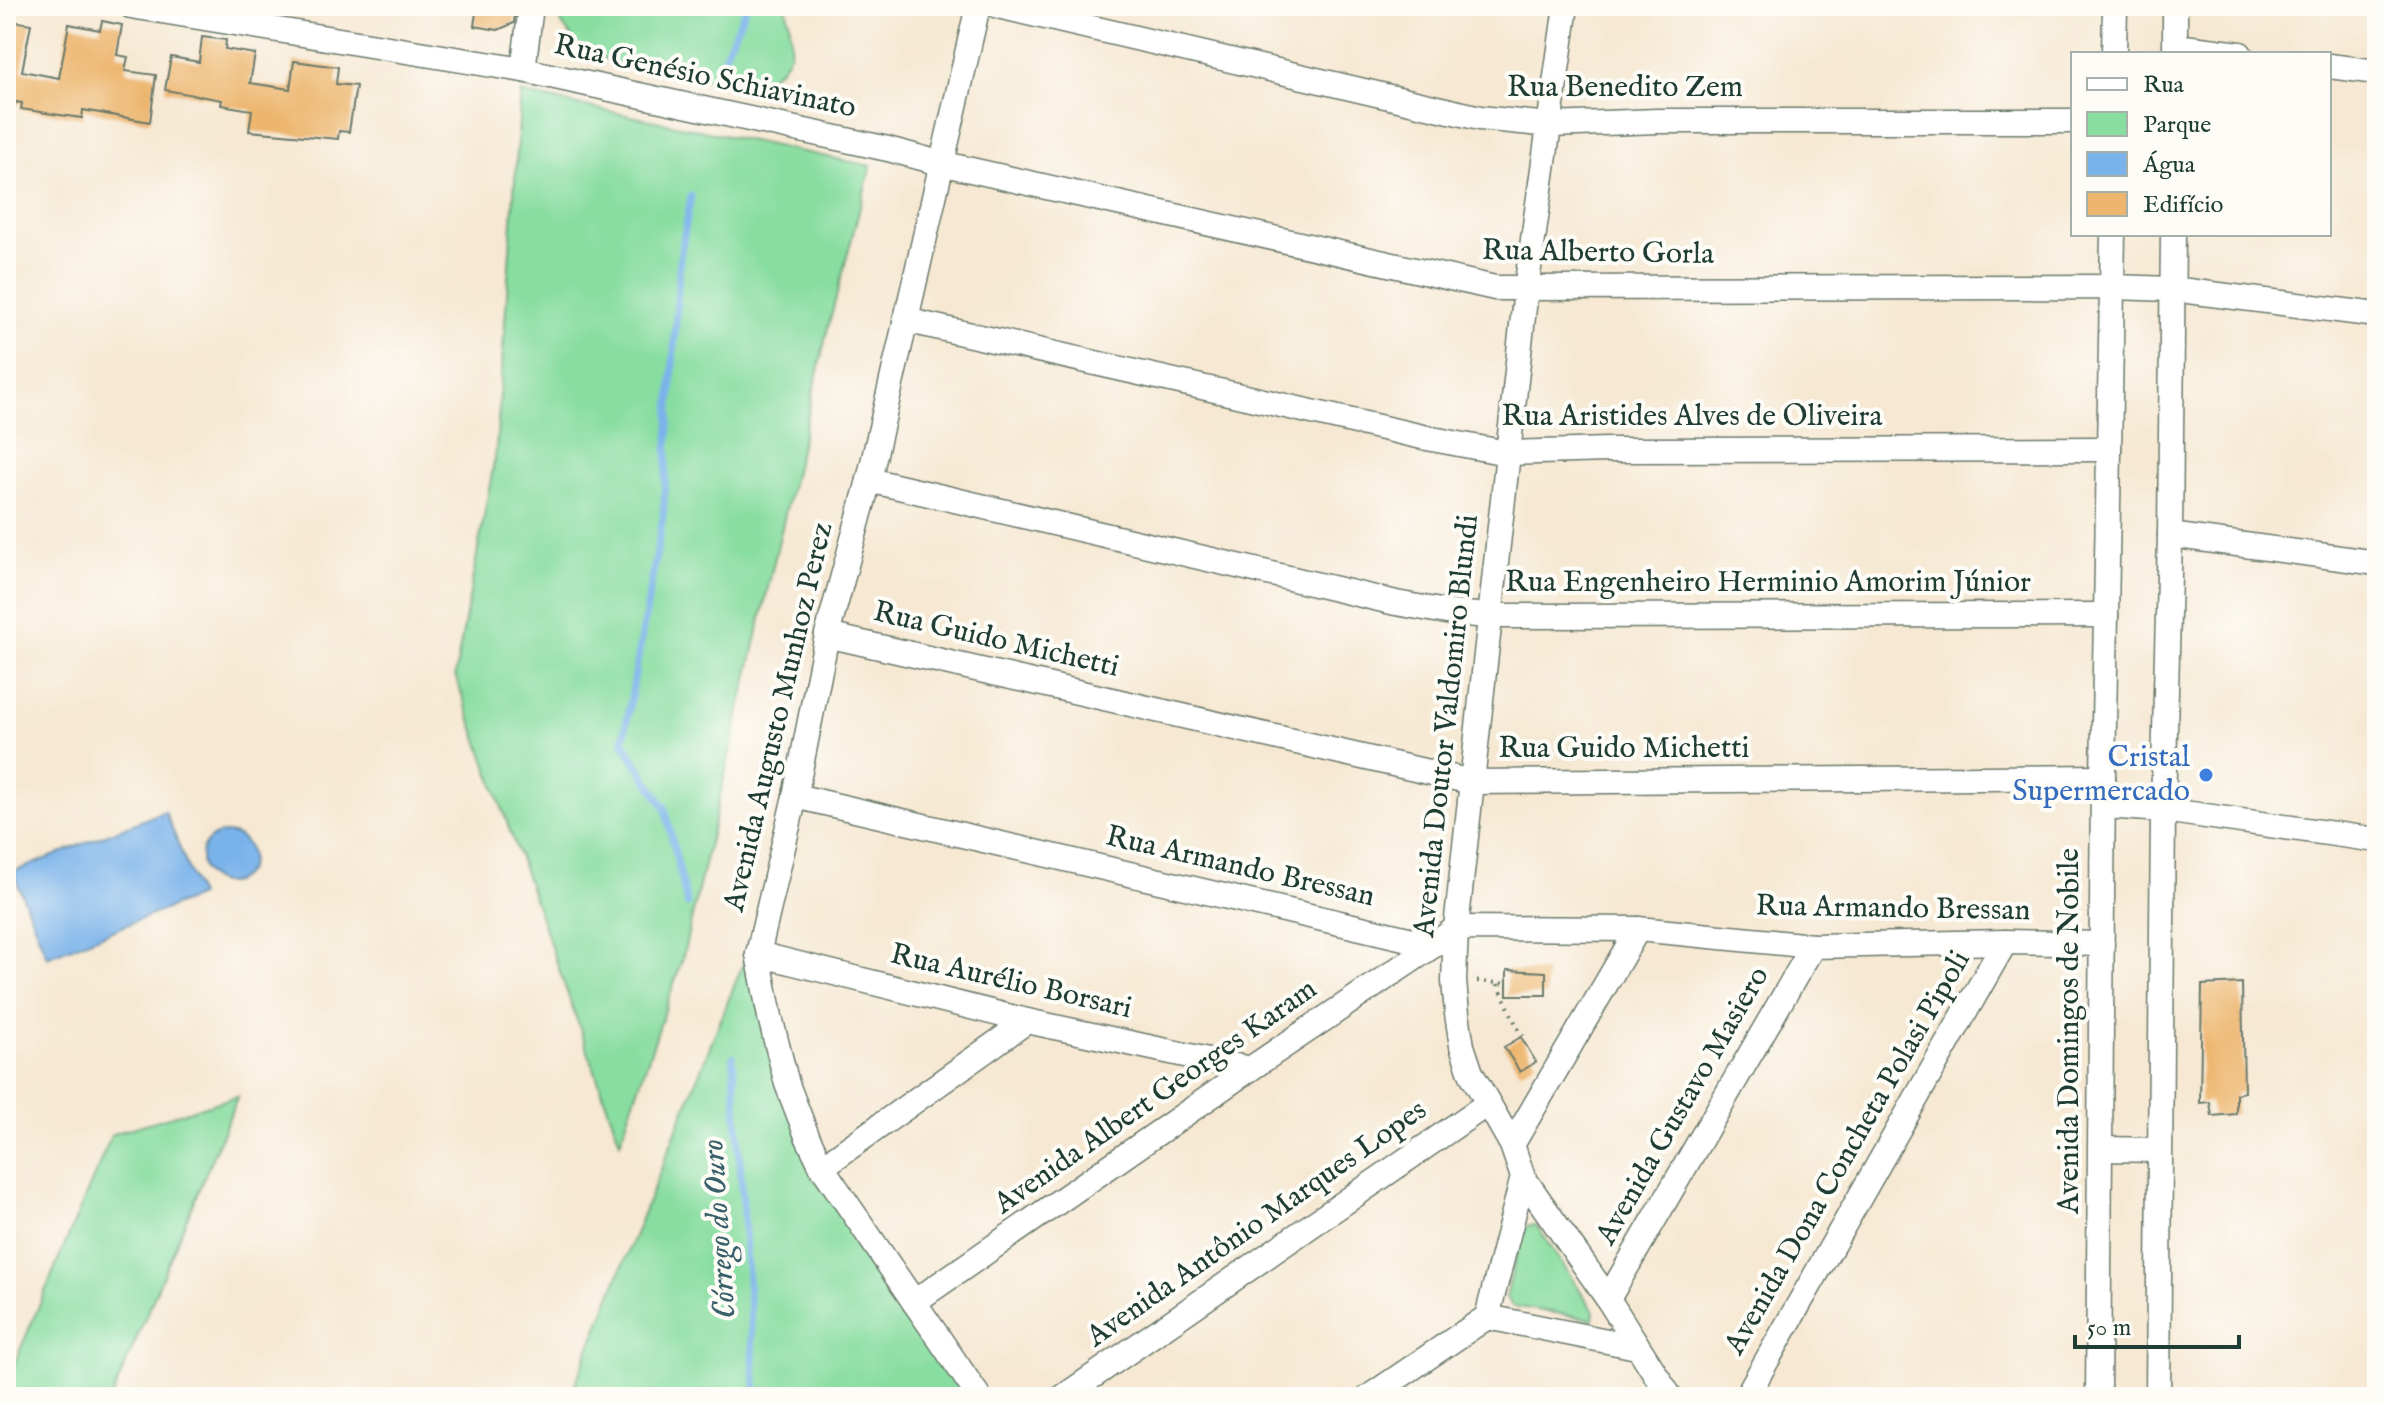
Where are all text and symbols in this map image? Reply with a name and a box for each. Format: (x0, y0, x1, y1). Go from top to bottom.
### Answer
street label: Rua Genésio Schiavinato (551, 26, 859, 128)
legend (2071, 52, 2331, 236)
street label: Rua Benedito Zem (1507, 69, 1743, 107)
text: Rua (2143, 70, 2185, 101)
text: Parque (2143, 110, 2211, 141)
text: Água (2142, 150, 2196, 181)
text: Edifício (2143, 190, 2223, 221)
street label: Rua Alberto Gorla (1482, 232, 1714, 274)
street label: Rua Aristides Alves de Oliveira (1502, 398, 1883, 436)
street label: Avenida Doutor Valdomiro Blundi (1406, 513, 1488, 940)
street label: Avenida Augusto Munhoz Perez (715, 519, 842, 916)
street label: Rua Engenheiro Herminio Amorim Júnior (1505, 564, 2031, 602)
street label: Rua Guido Michetti (869, 593, 1123, 687)
street label: Rua Guido Michetti (1498, 730, 1750, 768)
place label: Cristal Supermercado (2012, 739, 2191, 811)
marker: Cristal Supermercado (2197, 766, 2215, 784)
street label: Rua Armando Bressan (1102, 818, 1378, 916)
street label: Avenida Domingos de Nobile (2051, 848, 2089, 1215)
street label: Rua Armando Bressan (1755, 888, 2031, 930)
street label: Rua Aurélio Borsari (887, 936, 1135, 1028)
street label: Avenida Dona Concheta Polasi Pipoli (1716, 944, 1980, 1363)
street label: Avenida Gustavo Masiero (1587, 960, 1778, 1253)
street label: Avenida Albert Georges Karam (986, 971, 1325, 1224)
street label: Avenida Antônio Marques Lopes (1079, 1092, 1435, 1357)
water label: Córrego do Ouro (693, 1138, 747, 1320)
scale bar (2075, 1299, 2239, 1349)
text: 50 m (2087, 1313, 2131, 1344)

